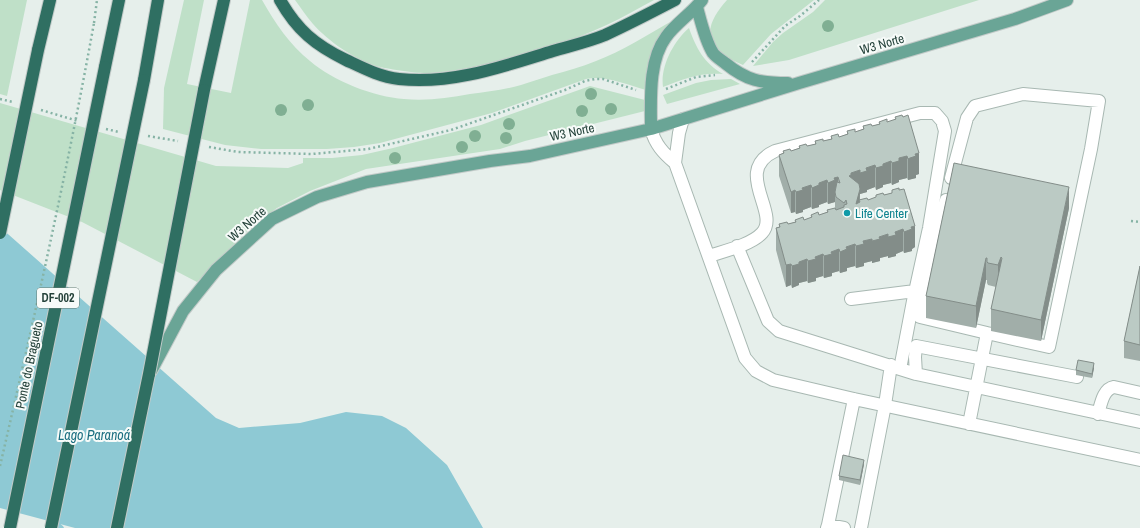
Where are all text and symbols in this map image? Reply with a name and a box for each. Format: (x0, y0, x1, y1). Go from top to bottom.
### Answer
street label: W3 Norte (858, 30, 906, 58)
street label: W3 Norte (548, 119, 596, 145)
street label: W3 Norte (224, 203, 270, 245)
place label: Life Center (855, 205, 908, 222)
marker: Life Center (842, 208, 852, 218)
road number: DF-002 (37, 288, 79, 308)
street label: Ponte do Bragueto (11, 320, 47, 410)
water label: Lago Paranoá (58, 426, 130, 444)

